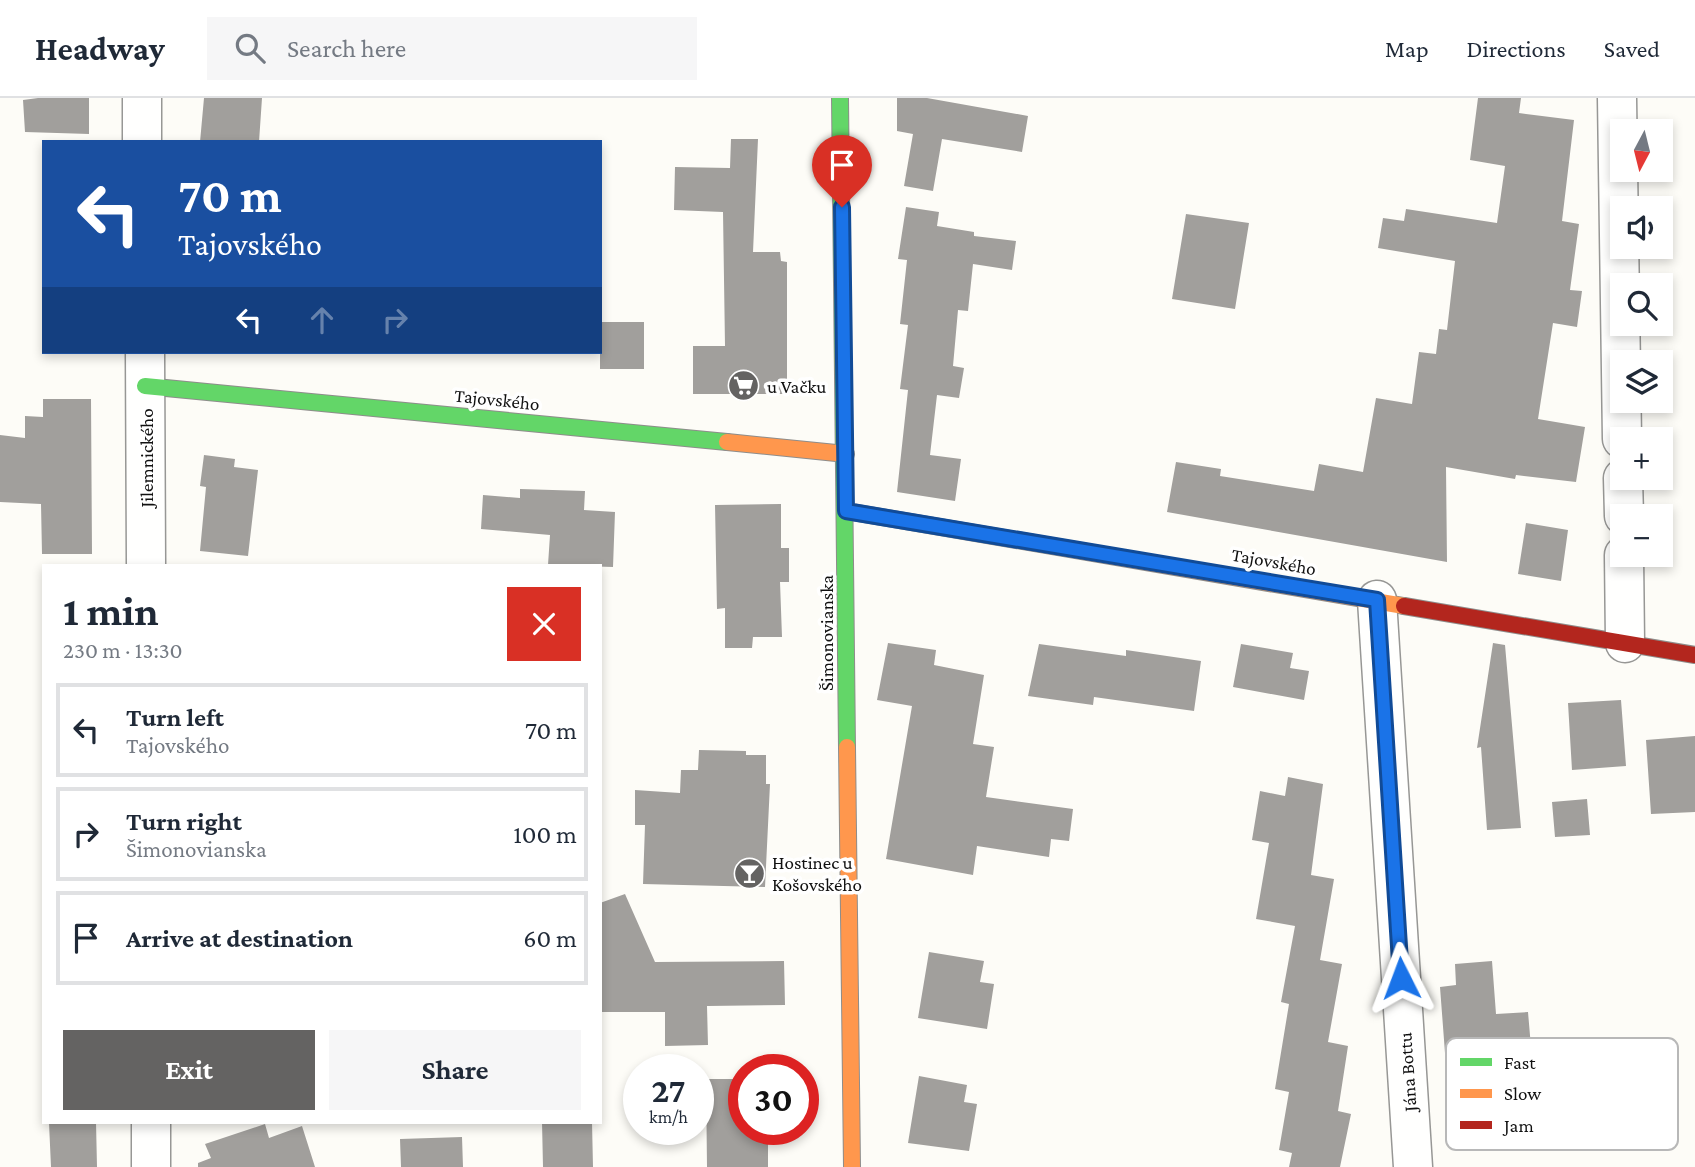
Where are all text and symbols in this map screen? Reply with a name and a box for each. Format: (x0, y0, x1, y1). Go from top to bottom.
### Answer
search box (207, 17, 697, 80)
icon: search (231, 29, 269, 67)
text: Headway (35, 30, 165, 67)
text: Search here (287, 34, 406, 63)
text: Map (1385, 35, 1429, 62)
text: Directions (1467, 35, 1566, 62)
text: Saved (1604, 35, 1660, 62)
north arrow (1610, 119, 1673, 182)
map controls (1610, 119, 1673, 567)
pin (812, 135, 872, 207)
icon: arrive (823, 146, 861, 184)
icon: left (63, 168, 154, 259)
text: 70 m (178, 168, 282, 223)
button: sound (1610, 196, 1673, 259)
text: Tajovského (178, 226, 322, 262)
button: search (1610, 273, 1673, 336)
icon: left (230, 301, 268, 339)
icon: ahead (303, 301, 341, 339)
icon: right (376, 301, 414, 339)
button: layers (1610, 350, 1673, 413)
supermarket icon: u Vačku (727, 369, 761, 403)
place label: u Vačku (767, 376, 826, 397)
street label: Tajovského (453, 385, 541, 415)
street label: Jilemnického (136, 408, 157, 510)
button: + (1610, 427, 1673, 490)
button: − (1610, 504, 1673, 567)
street label: Tajovského (1230, 544, 1318, 580)
street label: Šimonovianska (816, 575, 837, 691)
text: 1 min (63, 587, 159, 634)
button: close (507, 587, 581, 661)
text: 230 m · 13:30 (63, 637, 183, 663)
text: Turn left (126, 703, 224, 732)
icon: left (67, 711, 105, 749)
text: 70 m (525, 716, 577, 745)
text: Tajovského (126, 732, 229, 758)
text: Turn right (126, 807, 242, 836)
icon: right (67, 815, 105, 853)
text: 100 m (513, 820, 577, 849)
text: Šimonovianska (126, 836, 267, 862)
place label: Hostinec u Košovského (772, 852, 862, 895)
bar icon: Hostinec u Košovského (732, 856, 766, 890)
icon: arrive (67, 919, 105, 957)
text: Arrive at destination (126, 924, 353, 953)
text: 60 m (523, 924, 577, 953)
position arrow (1364, 941, 1438, 1015)
button: Exit (63, 1030, 315, 1110)
button: Share (329, 1030, 581, 1110)
street label: Jána Bottu (1394, 1032, 1421, 1114)
legend (1446, 1038, 1678, 1150)
text: Fast (1504, 1052, 1536, 1073)
speed limit sign: 30 (728, 1054, 819, 1145)
text: 27 (652, 1071, 685, 1110)
text: Slow (1504, 1083, 1541, 1104)
text: km/h (649, 1107, 688, 1127)
text: Jam (1502, 1115, 1534, 1136)

